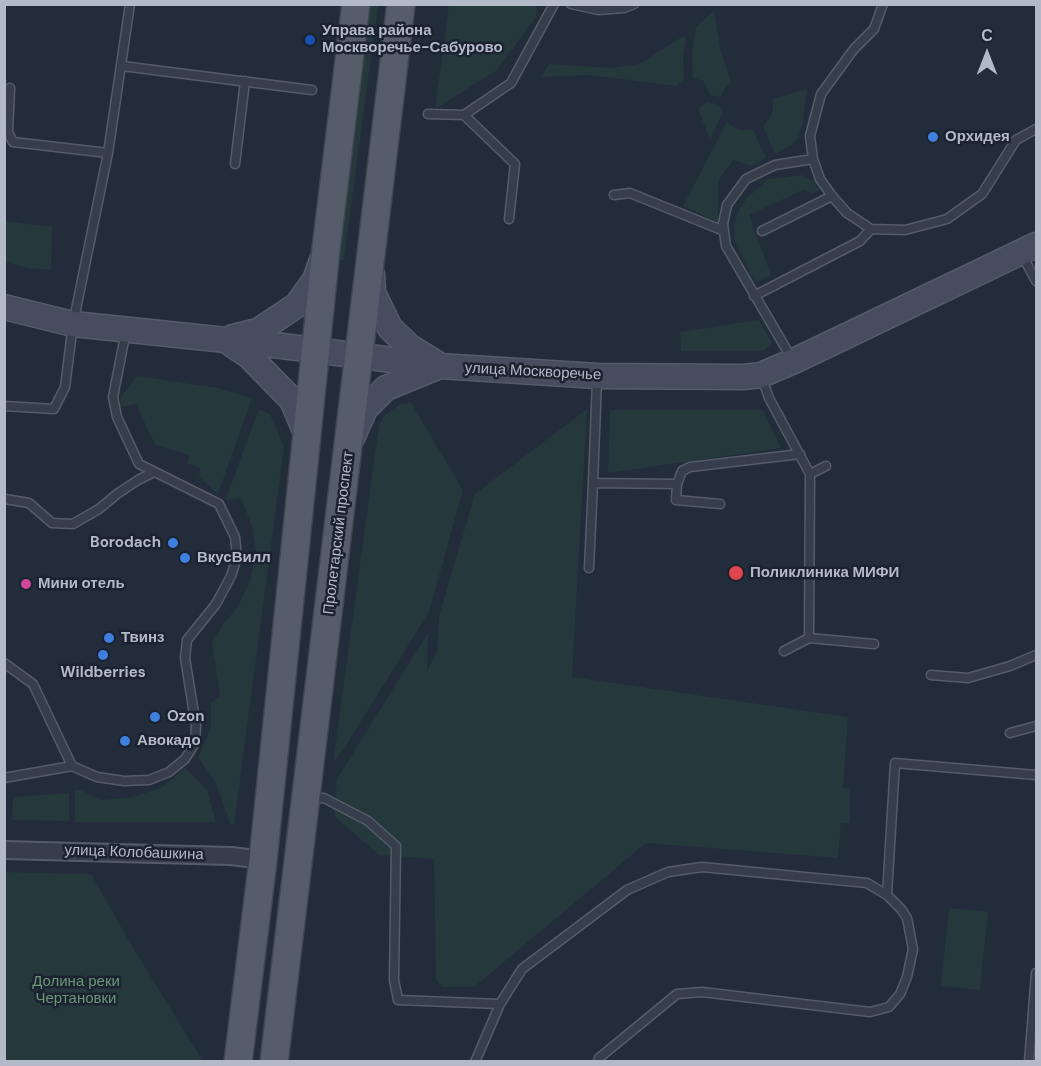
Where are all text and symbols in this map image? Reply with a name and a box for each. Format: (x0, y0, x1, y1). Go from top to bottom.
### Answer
place label: Управа района Москворечье-Сабурово (322, 22, 503, 57)
north arrow (957, 24, 1017, 84)
text: С (981, 25, 993, 46)
marker: Управа района Москворечье-Сабурово (303, 33, 317, 47)
place label: Орхидея (945, 128, 1010, 146)
marker: Орхидея (926, 130, 940, 144)
street label: улица Москворечье (464, 359, 602, 385)
street label: Пролетарский проспект (320, 450, 358, 616)
place label: Borodach (90, 534, 161, 552)
marker: Borodach (166, 536, 180, 550)
place label: ВкусВилл (197, 549, 271, 567)
marker: ВкусВилл (178, 551, 192, 565)
marker: Поликлиника МИФИ (727, 564, 745, 582)
place label: Поликлиника МИФИ (750, 564, 899, 582)
place label: Мини отель (38, 575, 125, 593)
marker: Мини отель (19, 577, 33, 591)
place label: Твинз (121, 629, 165, 647)
marker: Твинз (102, 631, 116, 645)
marker: Wildberries (96, 648, 110, 662)
place label: Wildberries (60, 664, 146, 682)
place label: Ozon (167, 708, 205, 726)
marker: Ozon (148, 710, 162, 724)
place label: Авокадо (137, 732, 201, 750)
marker: Авокадо (118, 734, 132, 748)
street label: улица Колобашкина (64, 842, 204, 864)
park label: Долина реки Чертановки (32, 973, 120, 1008)

